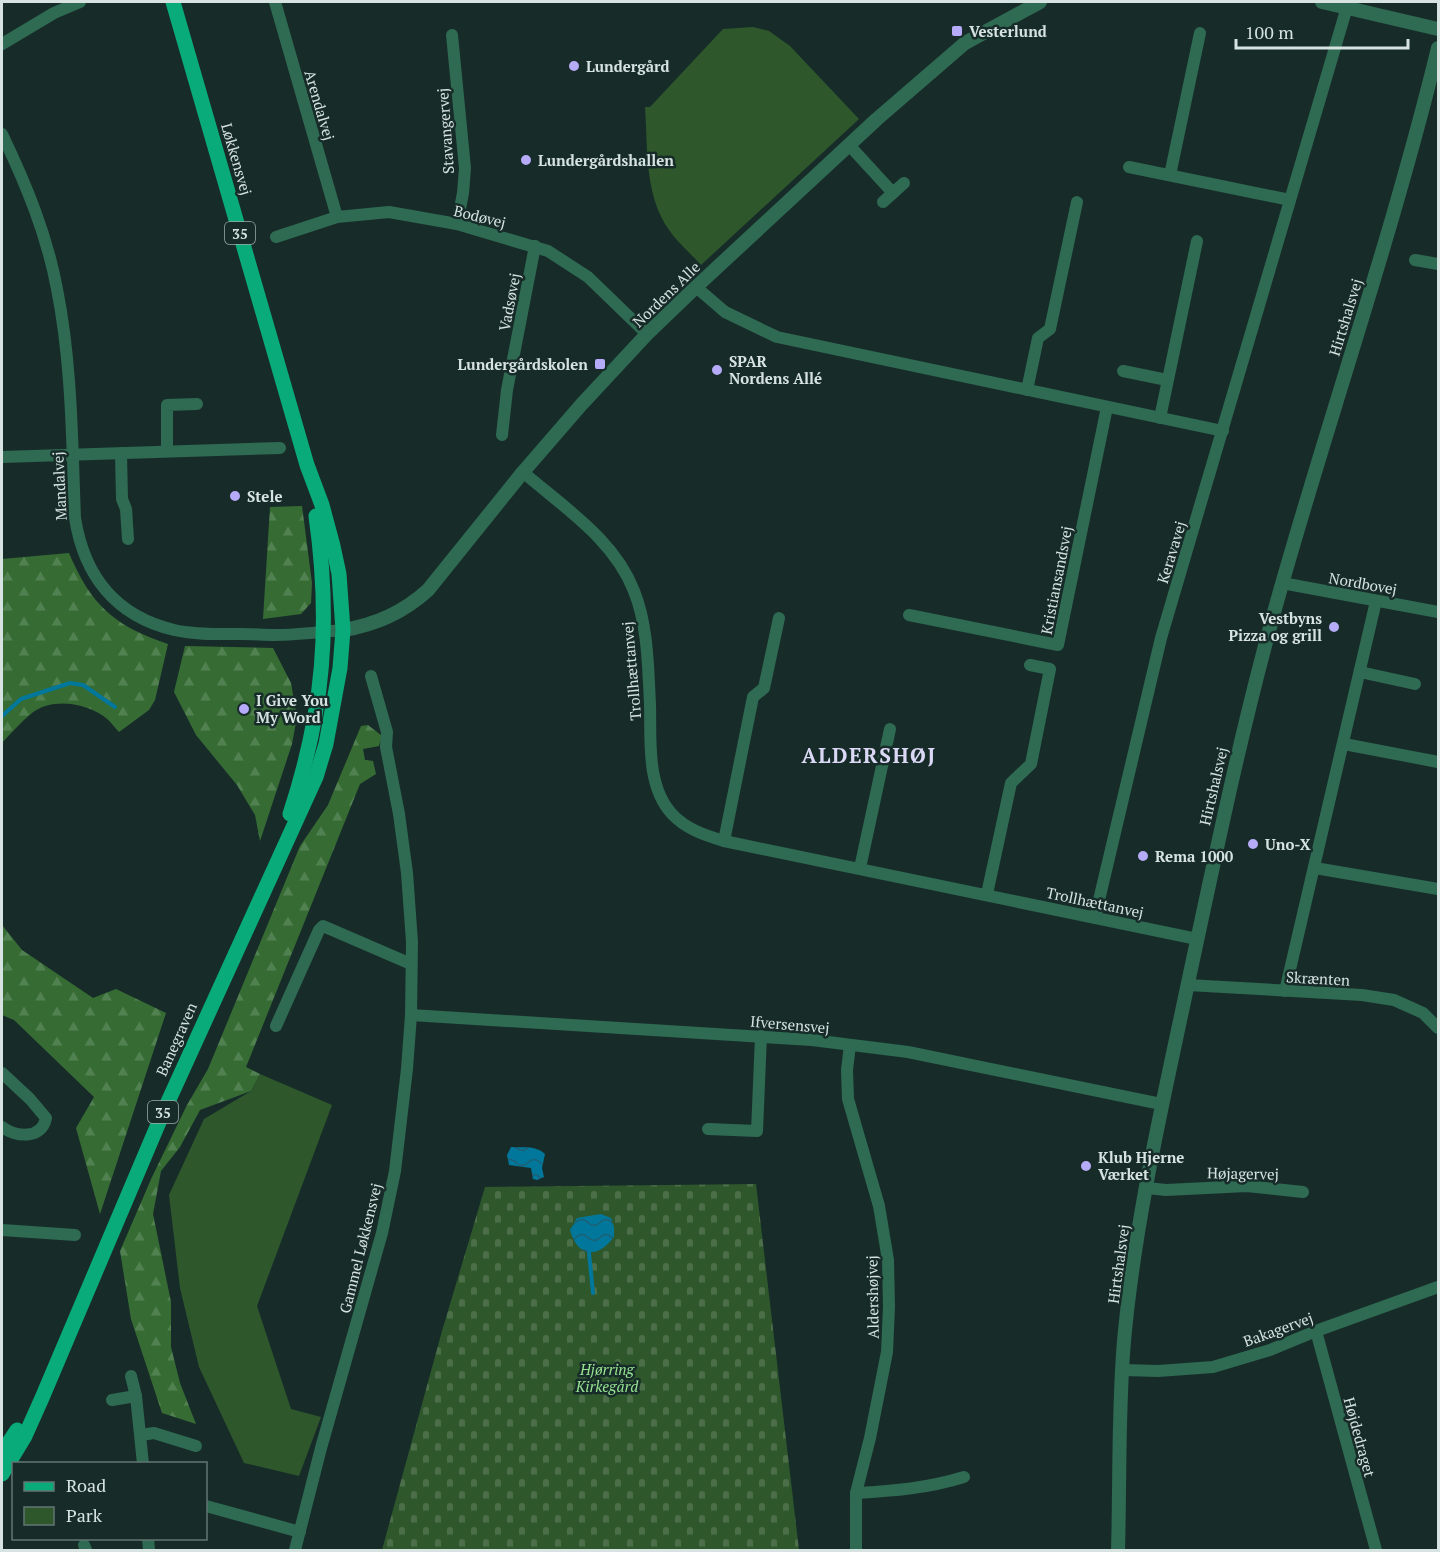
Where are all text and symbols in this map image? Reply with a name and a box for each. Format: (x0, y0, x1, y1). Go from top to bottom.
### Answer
scale bar (1236, 12, 1408, 50)
text: 100 m (1245, 20, 1294, 44)
place label: Vesterlund (969, 21, 1047, 41)
marker: Vesterlund (950, 24, 964, 38)
place label: Lundergård (586, 56, 670, 76)
marker: Lundergård (567, 59, 581, 73)
street label: Arendalvej (300, 68, 340, 142)
street label: Stavangervej (432, 87, 458, 175)
street label: Løkkensvej (217, 121, 257, 197)
place label: Lundergårdshallen (538, 150, 674, 170)
marker: Lundergårdshallen (519, 153, 533, 167)
street label: Bodøvej (452, 200, 508, 232)
road number: 35 (225, 222, 255, 244)
street label: Nordens Alle (628, 257, 704, 331)
street label: Vadsøvej (494, 271, 524, 333)
street label: Hirtshalsvej (1324, 276, 1366, 358)
place label: SPAR Nordens Allé (729, 351, 822, 388)
place label: Lundergårdskolen (458, 354, 588, 374)
marker: Lundergårdskolen (593, 357, 607, 371)
marker: SPAR Nordens Allé (710, 363, 724, 377)
street label: Mandalvej (47, 451, 71, 521)
place label: Stele (247, 486, 282, 506)
marker: Stele (228, 489, 242, 503)
street label: Keravavej (1152, 518, 1190, 586)
street label: Kristiansandsvej (1036, 524, 1076, 636)
street label: Nordbovej (1327, 567, 1399, 599)
place label: Vestbyns Pizza og grill (1229, 608, 1322, 645)
marker: Vestbyns Pizza og grill (1327, 620, 1341, 634)
street label: Trollhættanvej (617, 621, 645, 721)
place label: I Give You My Word (256, 690, 329, 727)
marker: I Give You My Word (237, 702, 251, 716)
district label: ALDERSHØJ (801, 741, 937, 769)
street label: Hirtshalsvej (1194, 745, 1232, 827)
place label: Uno-X (1265, 834, 1311, 854)
marker: Uno-X (1246, 837, 1260, 851)
place label: Rema 1000 (1155, 846, 1234, 866)
marker: Rema 1000 (1136, 849, 1150, 863)
street label: Trollhættanvej (1044, 882, 1146, 922)
street label: Skrænten (1285, 966, 1351, 990)
street label: Banegraven (151, 999, 201, 1079)
street label: Ifversensvej (749, 1011, 831, 1037)
road number: 35 (148, 1101, 178, 1123)
place label: Klub Hjerne Værket (1098, 1147, 1184, 1184)
marker: Klub Hjerne Værket (1079, 1159, 1093, 1173)
street label: Højagervej (1207, 1162, 1279, 1184)
street label: Gammel Løkkensvej (334, 1181, 386, 1315)
street label: Hirtshalsvej (1103, 1223, 1133, 1305)
street label: Aldershøjvej (861, 1255, 883, 1339)
street label: Bakagervej (1240, 1307, 1316, 1351)
park label: Hjørring Kirkegård (575, 1359, 639, 1396)
street label: Højdedraget (1340, 1395, 1380, 1480)
legend (12, 1462, 207, 1540)
text: Road (66, 1473, 106, 1497)
text: Park (66, 1503, 103, 1527)

